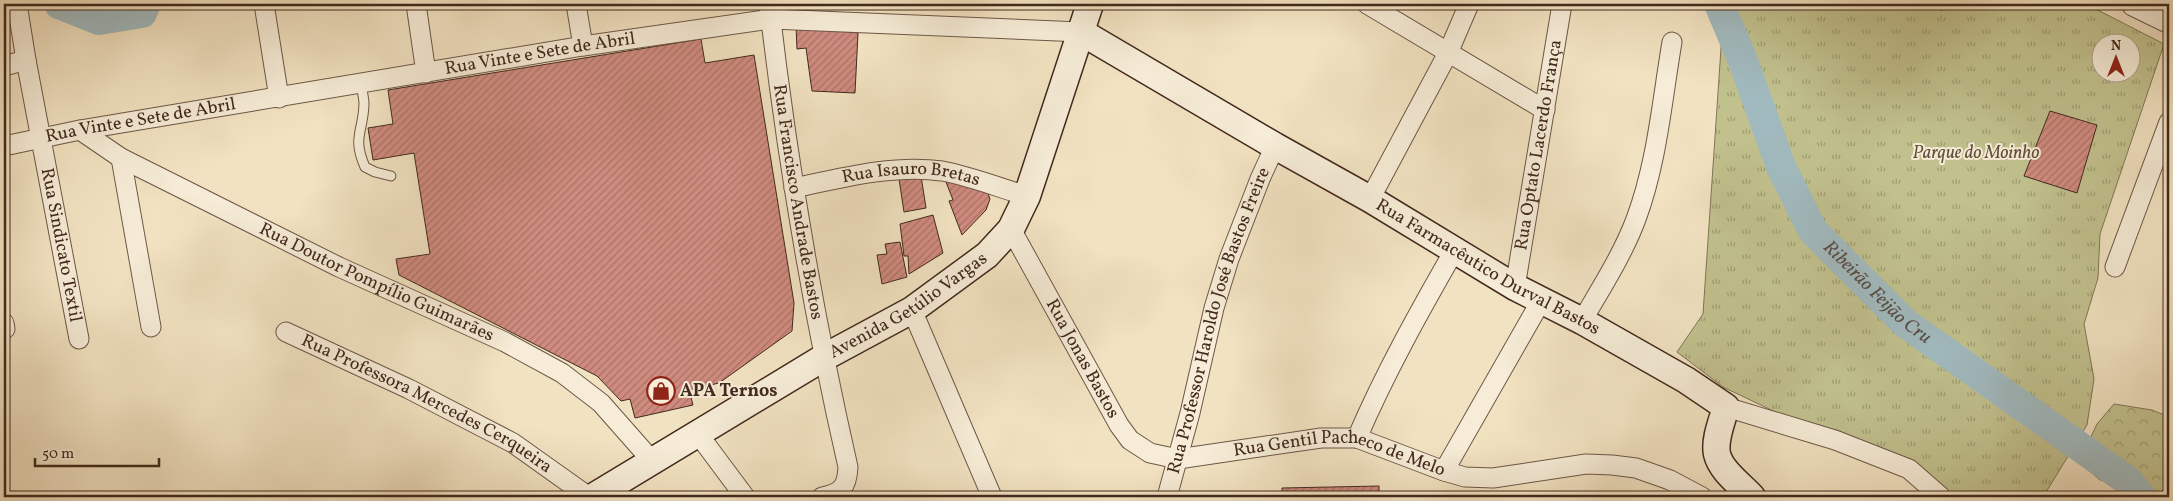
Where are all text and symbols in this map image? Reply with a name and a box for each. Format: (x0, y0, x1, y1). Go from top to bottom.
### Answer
street label: Rua Vinte e Sete de Abril (443, 26, 637, 81)
north arrow (2090, 32, 2140, 82)
text: N (2111, 37, 2121, 56)
street label: Rua Optato Lacerdo França (1509, 38, 1568, 252)
street label: Rua Francisco Andrade Bastos (767, 83, 829, 322)
street label: Rua Vinte e Sete de Abril (43, 92, 238, 149)
park label: Parque do Moinho (1913, 141, 2039, 166)
street label: Rua Isauro Bretas (840, 157, 983, 193)
street label: Rua Professor Haroldo José Bastos Freire (1161, 163, 1276, 477)
street label: Rua Sindicato Textil (34, 166, 88, 324)
street label: Rua Farmacêutico Durval Bastos (1371, 193, 1605, 341)
street label: Rua Doutor Pompílio Guimarães (255, 217, 498, 348)
water label: Ribeirão Feijão Cru (1817, 235, 1937, 351)
street label: Avenida Getúlio Vargas (825, 246, 993, 365)
street label: Rua Jonas Bastos (1039, 294, 1125, 423)
street label: Rua Professora Mercedes Cerqueira (297, 328, 557, 479)
shop icon: APA Ternos (646, 376, 676, 406)
place label: APA Ternos (680, 379, 778, 404)
street label: Rua Gentil Pacheco de Melo (1232, 426, 1449, 483)
scale bar (35, 436, 159, 468)
text: 50 m (42, 444, 74, 465)

